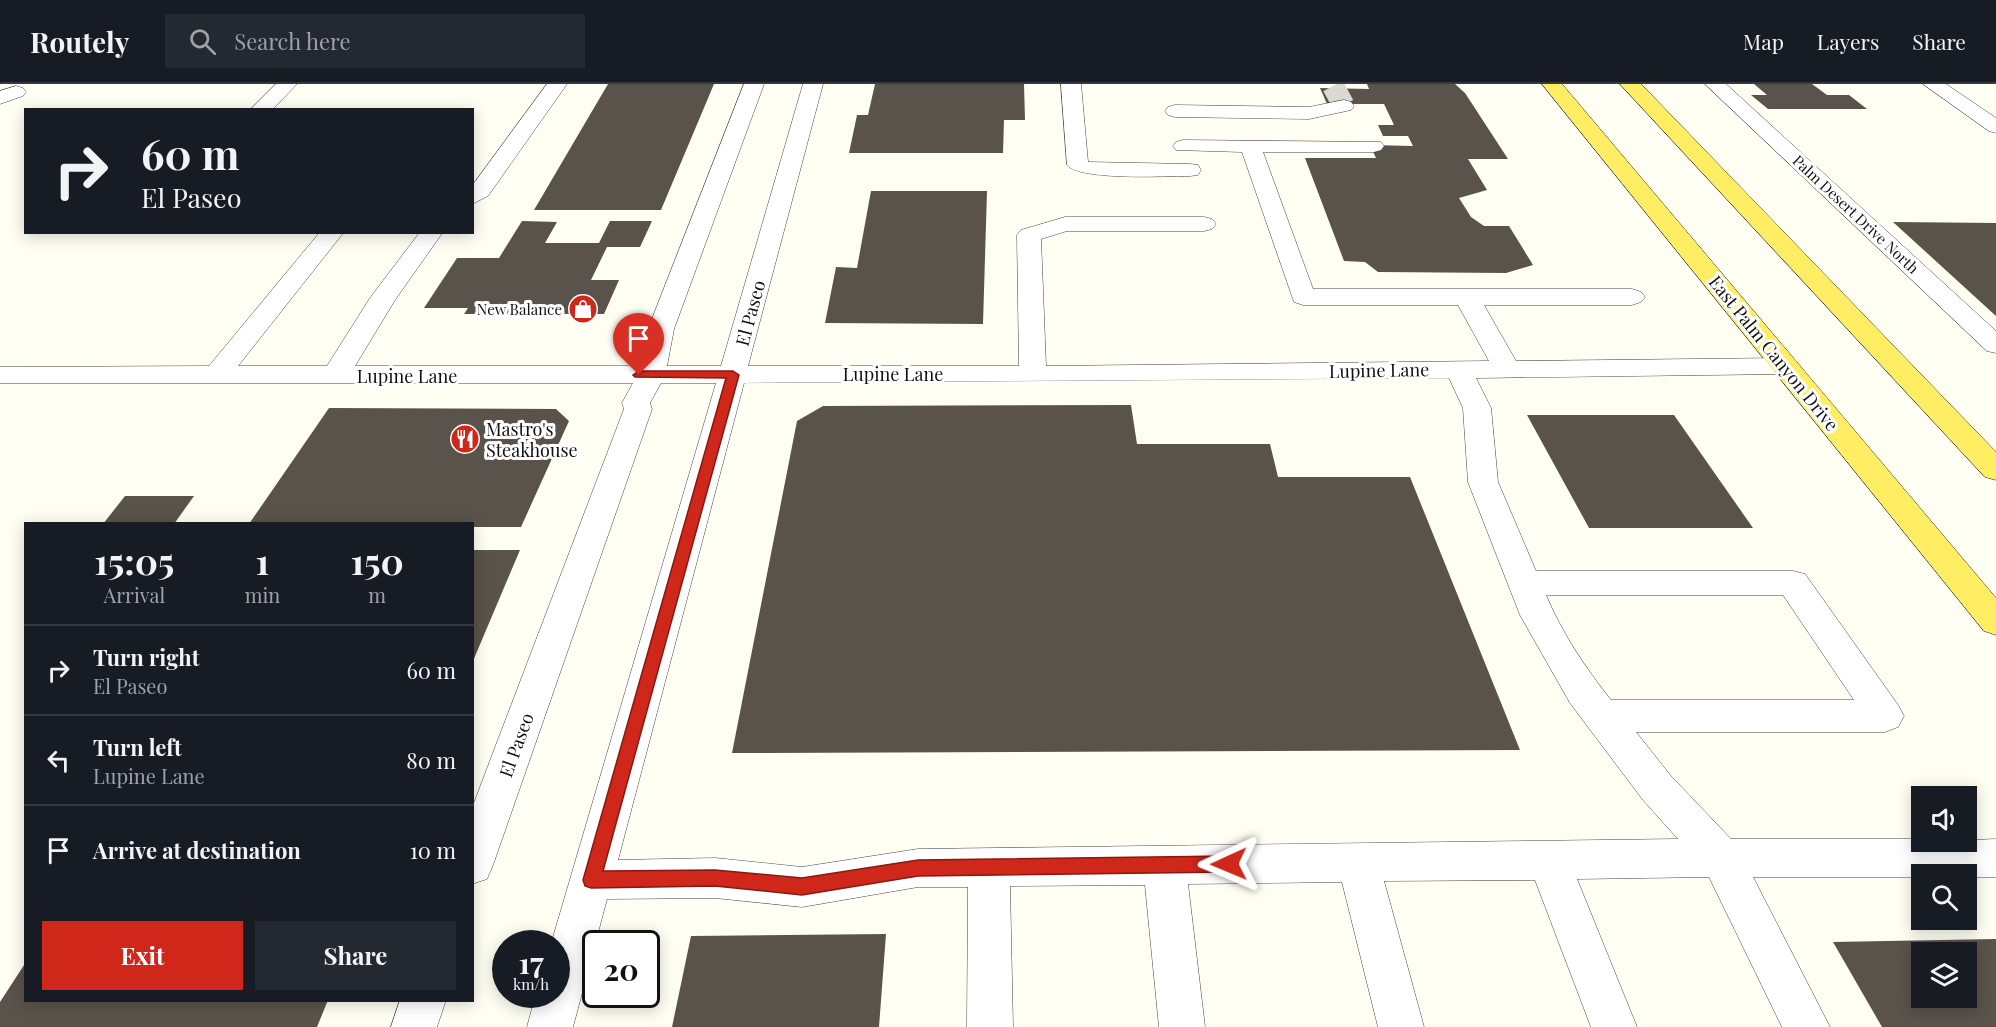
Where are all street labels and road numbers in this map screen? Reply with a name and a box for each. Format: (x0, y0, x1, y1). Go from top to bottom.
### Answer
street label: Palm Desert Drive North (1789, 150, 1923, 278)
street label: East Palm Canyon Drive (1704, 270, 1844, 436)
street label: El Paseo (730, 277, 770, 348)
street label: Lupine Lane (1329, 357, 1429, 383)
street label: Lupine Lane (843, 362, 943, 386)
street label: Lupine Lane (357, 364, 457, 388)
street label: El Paseo (493, 709, 539, 781)

